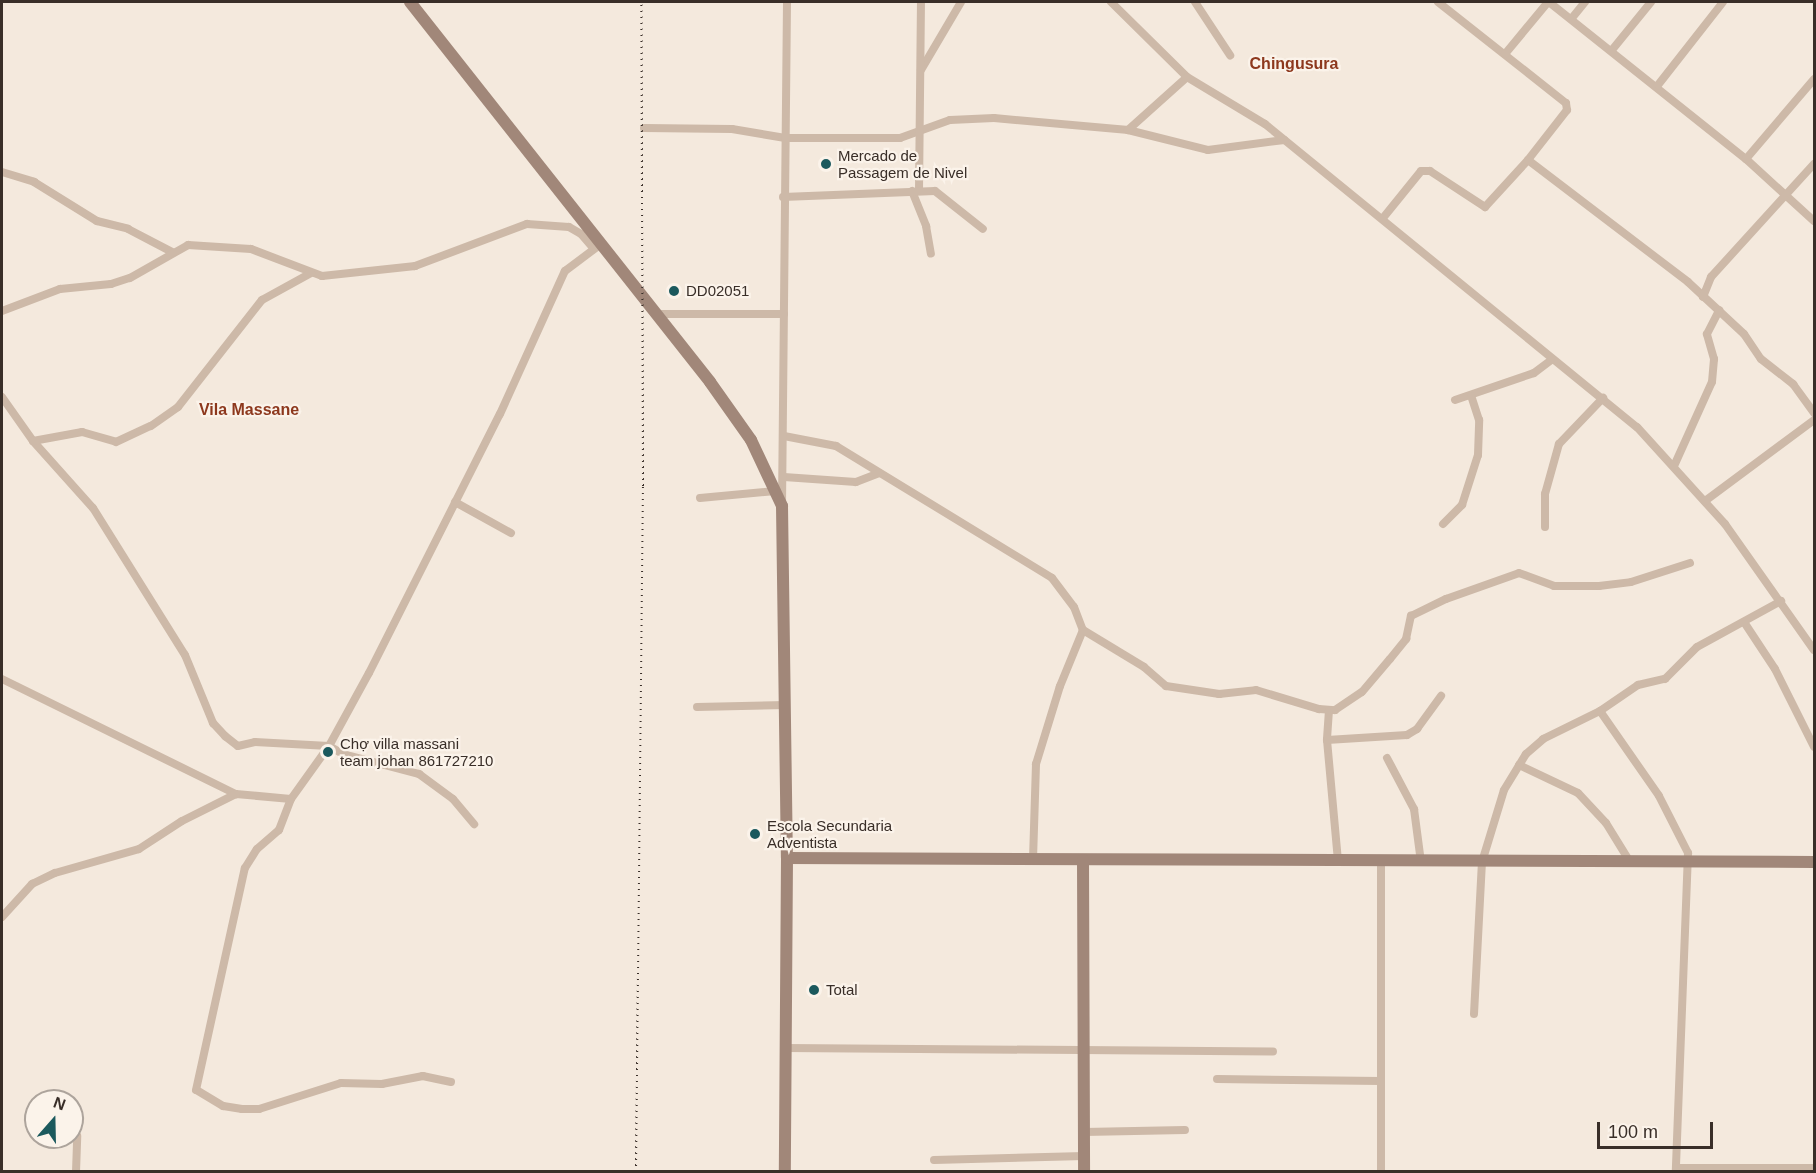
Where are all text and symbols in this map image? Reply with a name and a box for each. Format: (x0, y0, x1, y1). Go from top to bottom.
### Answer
district label: Chingusura (1250, 54, 1338, 74)
place label: Mercado de Passagem de Nivel (838, 146, 967, 181)
marker: Mercado de Passagem de Nivel (819, 157, 833, 171)
place label: DD02051 (686, 282, 749, 300)
marker: DD02051 (667, 284, 681, 298)
district label: Vila Massane (199, 400, 299, 420)
place label: Chợ villa massani team johan 861727210 (340, 734, 493, 769)
marker: Chợ villa massani team johan 861727210 (321, 745, 335, 759)
place label: Escola Secundaria Adventista (767, 816, 892, 851)
marker: Escola Secundaria Adventista (748, 827, 762, 841)
place label: Total (826, 981, 858, 999)
marker: Total (807, 983, 821, 997)
north arrow (24, 1089, 84, 1149)
text: N (51, 1094, 68, 1113)
scale bar (1600, 1110, 1716, 1148)
text: 100 m (1608, 1122, 1658, 1142)

